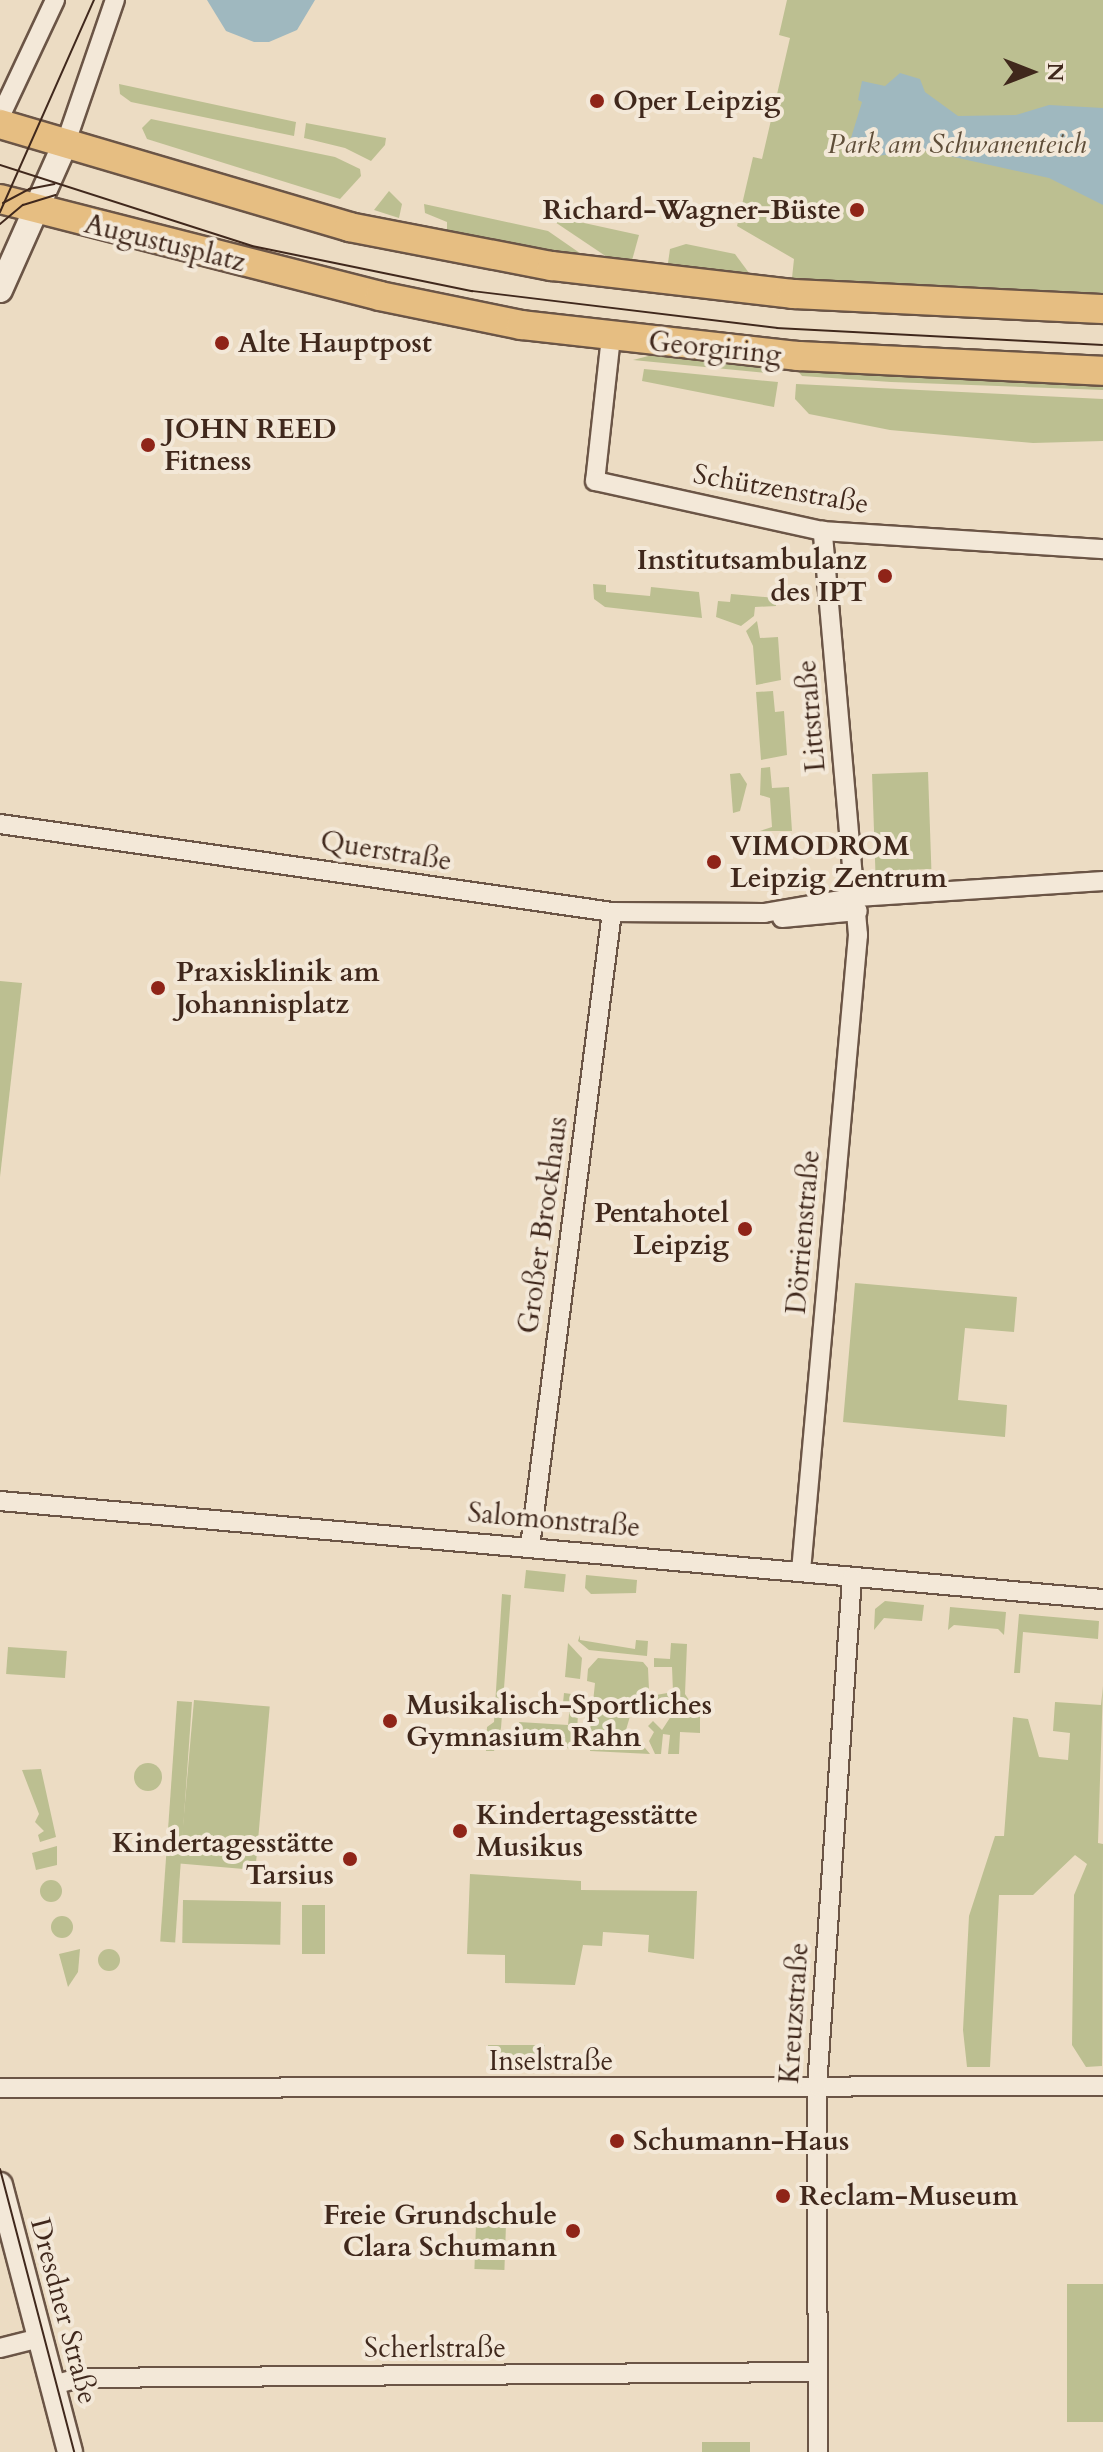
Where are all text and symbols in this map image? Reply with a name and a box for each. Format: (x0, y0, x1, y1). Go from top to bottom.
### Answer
north arrow (991, 32, 1071, 112)
text: N (1040, 62, 1070, 82)
place label: Oper Leipzig (613, 84, 780, 118)
marker: Oper Leipzig (588, 92, 606, 110)
park label: Park am Schwanenteich (828, 127, 1086, 161)
place label: Richard-Wagner-Büste (543, 193, 841, 227)
marker: Richard-Wagner-Büste (848, 201, 866, 219)
street label: Augustusplatz (81, 207, 249, 279)
street label: Georgiring (647, 324, 783, 372)
place label: Alte Hauptpost (238, 326, 432, 360)
marker: Alte Hauptpost (213, 334, 231, 352)
place label: JOHN REED Fitness (164, 412, 337, 478)
marker: JOHN REED Fitness (139, 436, 157, 454)
street label: Schützenstraße (691, 457, 871, 521)
place label: Institutsambulanz des IPT (637, 543, 867, 609)
marker: Institutsambulanz des IPT (874, 565, 896, 587)
street label: Littstraße (789, 659, 833, 773)
street label: Querstraße (318, 824, 454, 878)
place label: VIMODROM Leipzig Zentrum (730, 829, 947, 895)
marker: VIMODROM Leipzig Zentrum (705, 853, 723, 871)
place label: Praxisklinik am Johannisplatz (176, 955, 380, 1021)
marker: Praxisklinik am Johannisplatz (147, 977, 169, 999)
street label: Großer Brockhaus (511, 1114, 575, 1336)
street label: Dörrienstraße (779, 1148, 827, 1316)
place label: Pentahotel Leipzig (594, 1196, 729, 1262)
marker: Pentahotel Leipzig (736, 1220, 754, 1238)
street label: Salomonstraße (466, 1496, 642, 1544)
place label: Musikalisch-Sportliches Gymnasium Rahn (406, 1688, 712, 1754)
marker: Musikalisch-Sportliches Gymnasium Rahn (381, 1712, 399, 1730)
place label: Kindertagesstätte Musikus (476, 1798, 698, 1864)
marker: Kindertagesstätte Musikus (451, 1822, 469, 1840)
place label: Kindertagesstätte Tarsius (112, 1826, 334, 1892)
marker: Kindertagesstätte Tarsius (341, 1850, 359, 1868)
street label: Kreuzstraße (772, 1941, 816, 2085)
street label: Inselstraße (489, 2044, 613, 2078)
place label: Schumann-Haus (633, 2124, 849, 2158)
marker: Schumann-Haus (608, 2132, 626, 2150)
place label: Reclam-Museum (799, 2179, 1018, 2213)
marker: Reclam-Museum (774, 2187, 792, 2205)
place label: Freie Grundschule Clara Schumann (323, 2198, 557, 2264)
street label: Dresdner Straße (23, 2214, 105, 2408)
marker: Freie Grundschule Clara Schumann (564, 2222, 582, 2240)
street label: Scherlstraße (364, 2331, 506, 2365)

